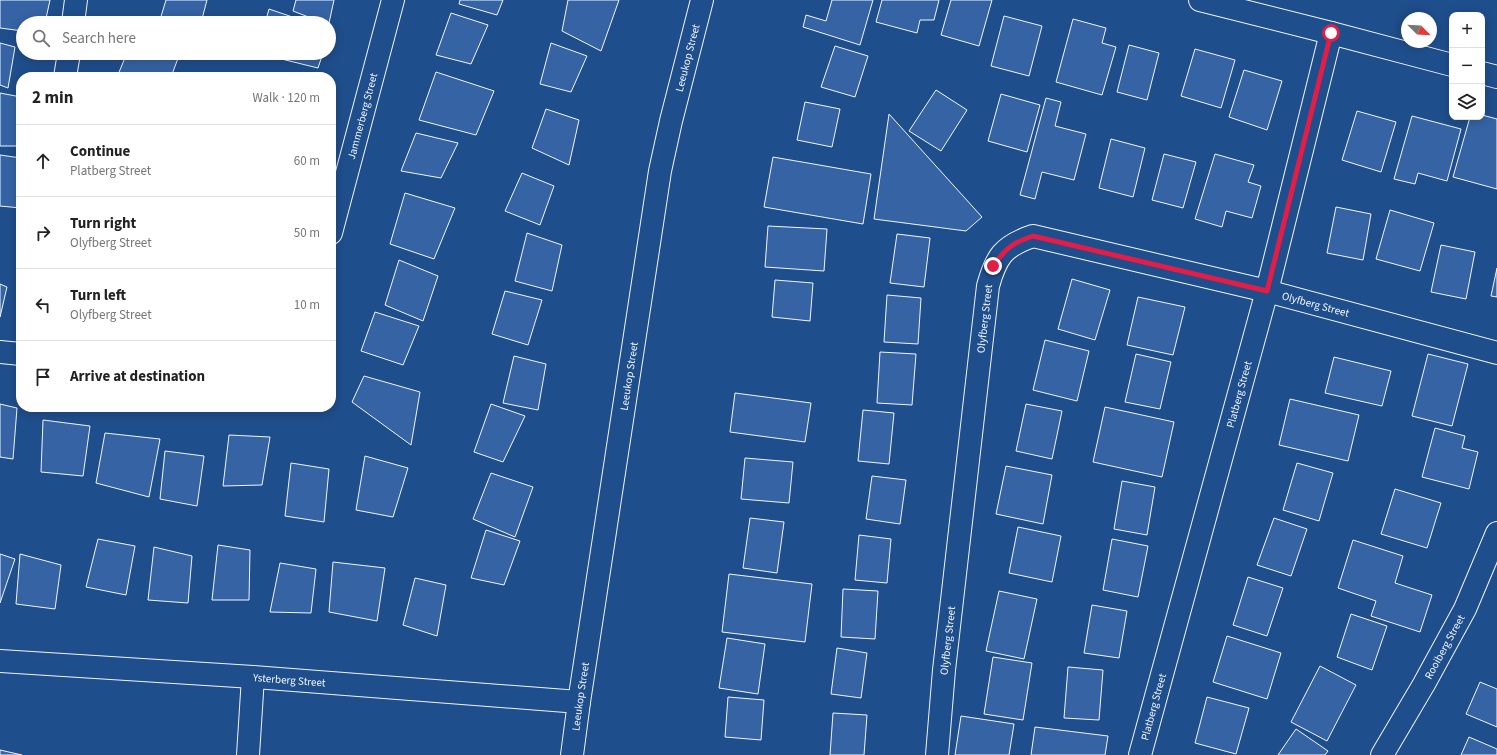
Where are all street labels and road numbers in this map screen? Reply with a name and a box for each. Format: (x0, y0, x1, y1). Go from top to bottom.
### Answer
street label: Leeukop Street (672, 22, 704, 93)
street label: Jammerberg Street (344, 71, 381, 161)
street label: Olyfberg Street (973, 283, 996, 354)
street label: Olyfberg Street (1280, 288, 1351, 321)
street label: Leeukop Street (617, 341, 642, 412)
street label: Platberg Street (1223, 359, 1256, 430)
street label: Olyfberg Street (937, 605, 959, 675)
street label: Rooiberg Street (1421, 612, 1469, 682)
street label: Leeukop Street (568, 661, 593, 732)
street label: Ysterberg Street (252, 670, 326, 691)
street label: Platberg Street (1137, 671, 1170, 742)

